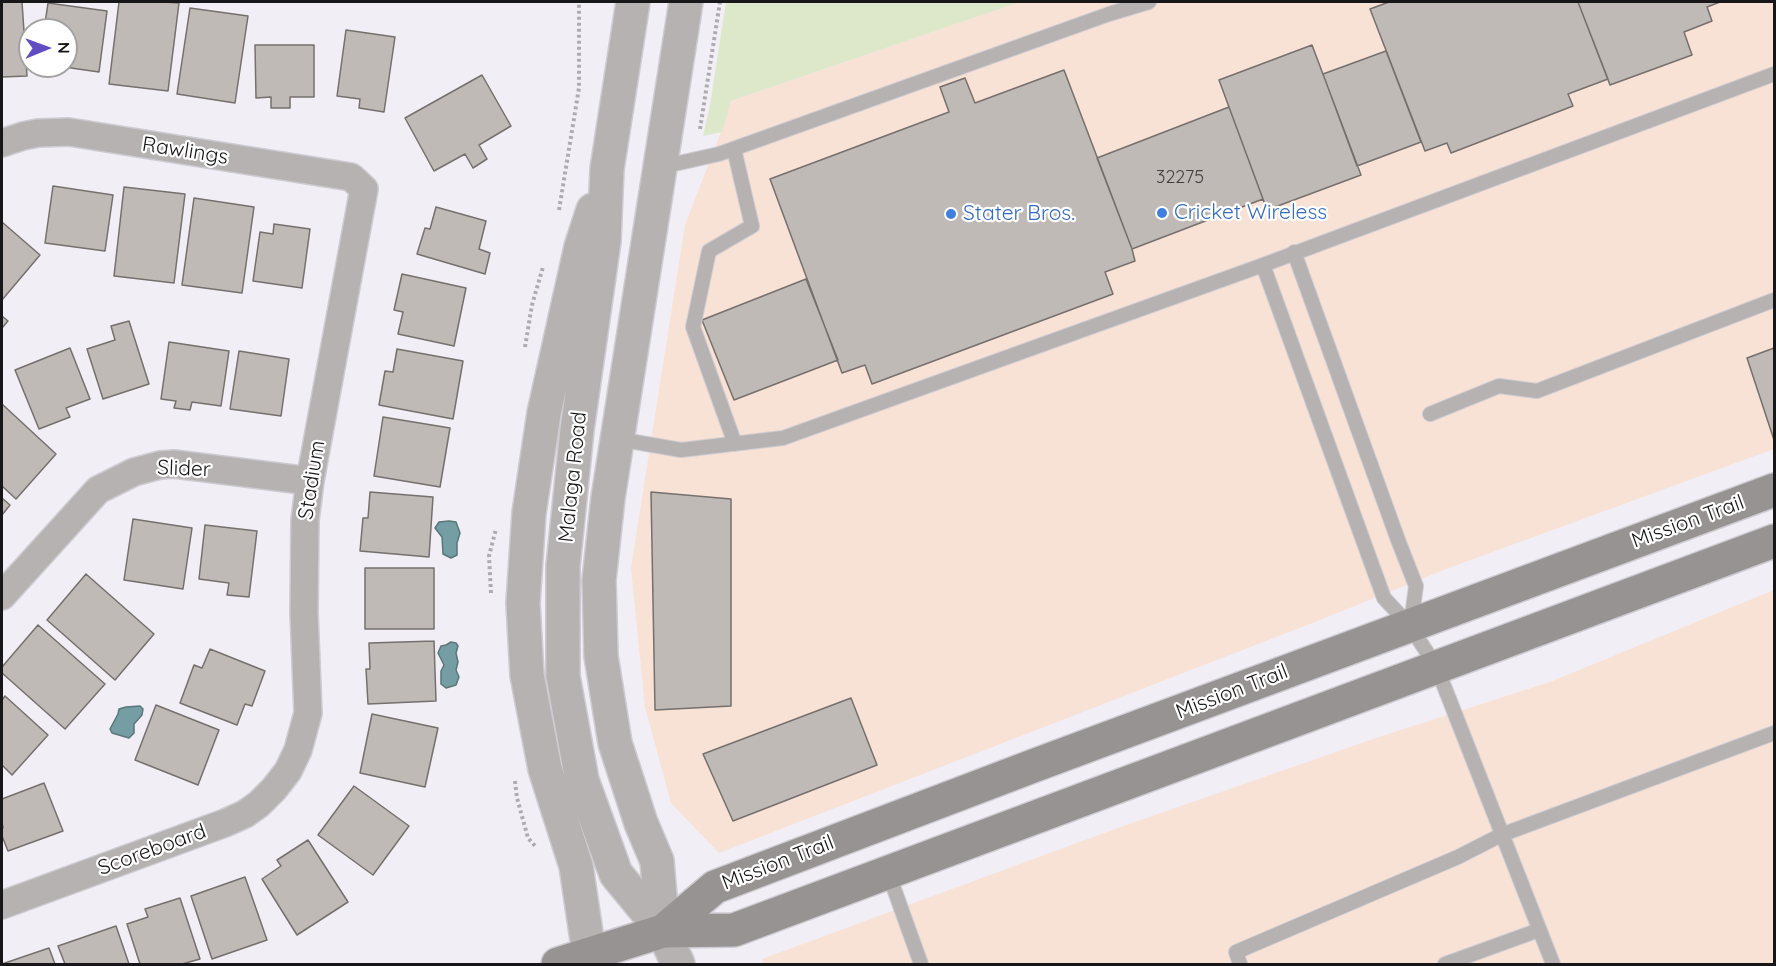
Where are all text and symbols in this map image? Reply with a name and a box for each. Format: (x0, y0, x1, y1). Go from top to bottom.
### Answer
north arrow (18, 18, 78, 78)
text: N (54, 42, 74, 54)
street label: Rawlings (140, 132, 230, 170)
house number: 32275 (1156, 167, 1204, 189)
place label: Cricket Wireless (1174, 200, 1327, 226)
place label: Stater Bros. (963, 201, 1075, 227)
marker: Cricket Wireless (1155, 206, 1169, 220)
marker: Stater Bros. (944, 207, 958, 221)
street label: Malaga Road (554, 410, 592, 544)
street label: Stadium (293, 439, 331, 521)
street label: Slider (157, 455, 211, 483)
street label: Mission Trail (1628, 490, 1748, 554)
street label: Mission Trail (1172, 659, 1292, 725)
street label: Scoreboard (94, 819, 210, 881)
street label: Mission Trail (718, 830, 838, 896)

